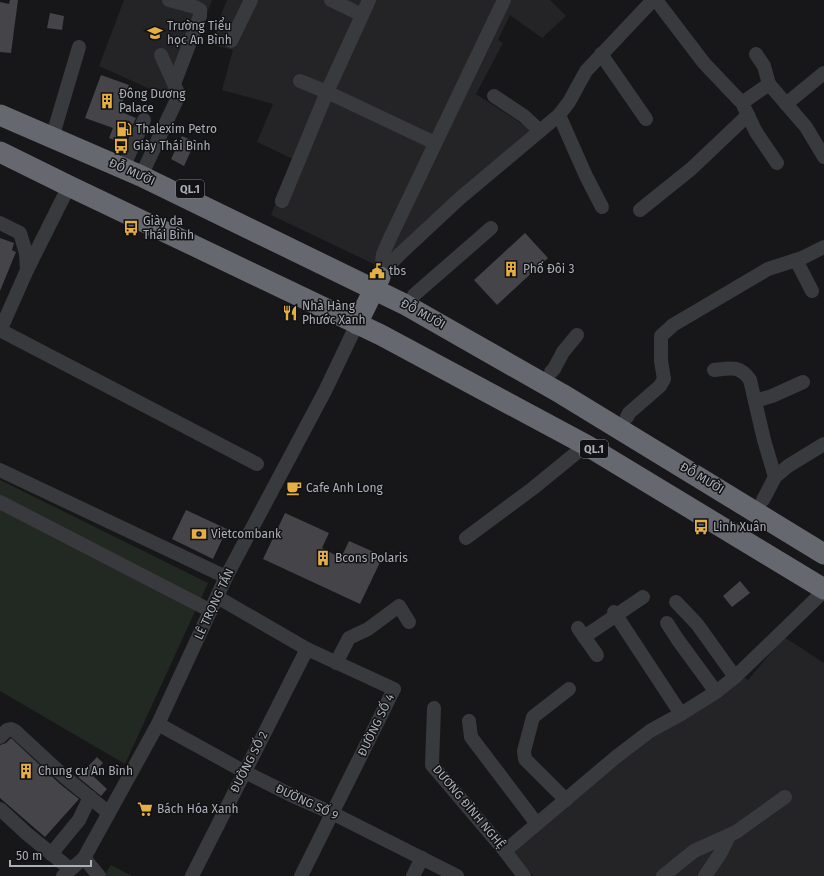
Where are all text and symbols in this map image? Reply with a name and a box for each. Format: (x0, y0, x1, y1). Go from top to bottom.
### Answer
place label: Trường Tiểu học An Bình (167, 17, 232, 47)
school or university icon: Trường Tiểu học An Bình (146, 24, 164, 42)
place label: Đông Dương Palace (119, 87, 186, 115)
building icon: Đông Dương Palace (98, 92, 116, 110)
fuel station icon: Thalexim Petro (115, 120, 133, 138)
place label: Thalexim Petro (136, 122, 217, 136)
bus stop icon: Giày Thái Bình (112, 137, 130, 155)
place label: Giày Thái Bình (133, 139, 210, 153)
street label: ĐỖ MƯỜI (107, 154, 158, 188)
road number: QL.1 (176, 180, 204, 198)
place label: Giày da Thái Bình (143, 214, 194, 242)
bus stop icon: Giày da Thái Bình (122, 219, 140, 237)
building icon: Phố Đôi 3 (502, 260, 520, 278)
place label: Phố Đôi 3 (523, 261, 574, 276)
public building icon: tbs (368, 262, 386, 280)
place label: tbs (389, 264, 406, 278)
street label: ĐỖ MƯỜI (398, 294, 449, 332)
place label: Nhà Hàng Phước Xanh (302, 299, 366, 327)
restaurant icon: Nhà Hàng Phước Xanh (281, 304, 299, 322)
road number: QL.1 (580, 440, 608, 458)
street label: ĐỖ MƯỜI (678, 458, 728, 497)
cafe icon: Cafe Anh Long (285, 479, 303, 497)
place label: Cafe Anh Long (306, 481, 384, 495)
bus stop icon: Linh Xuân (692, 518, 710, 536)
place label: Linh Xuân (713, 520, 767, 534)
bank icon: Vietcombank (190, 525, 208, 543)
place label: Vietcombank (211, 527, 282, 541)
building icon: Bcons Polaris (314, 549, 332, 567)
place label: Bcons Polaris (335, 551, 408, 565)
street label: LÊ TRỌNG TẤN (189, 565, 237, 642)
street label: ĐƯỜNG SỐ 4 (352, 690, 397, 759)
street label: ĐƯỜNG SỐ 2 (225, 727, 271, 795)
building icon: Chung cư An Bình (17, 762, 35, 780)
street label: DƯƠNG ĐÌNH NGHỆ (430, 762, 509, 852)
place label: Chung cư An Bình (38, 764, 133, 778)
street label: ĐƯỜNG SỐ 9 (273, 779, 342, 823)
supermarket icon: Bách Hóa Xanh (136, 800, 154, 818)
place label: Bách Hóa Xanh (157, 802, 239, 816)
scale bar (10, 842, 91, 868)
text: 50 m (16, 849, 42, 863)

